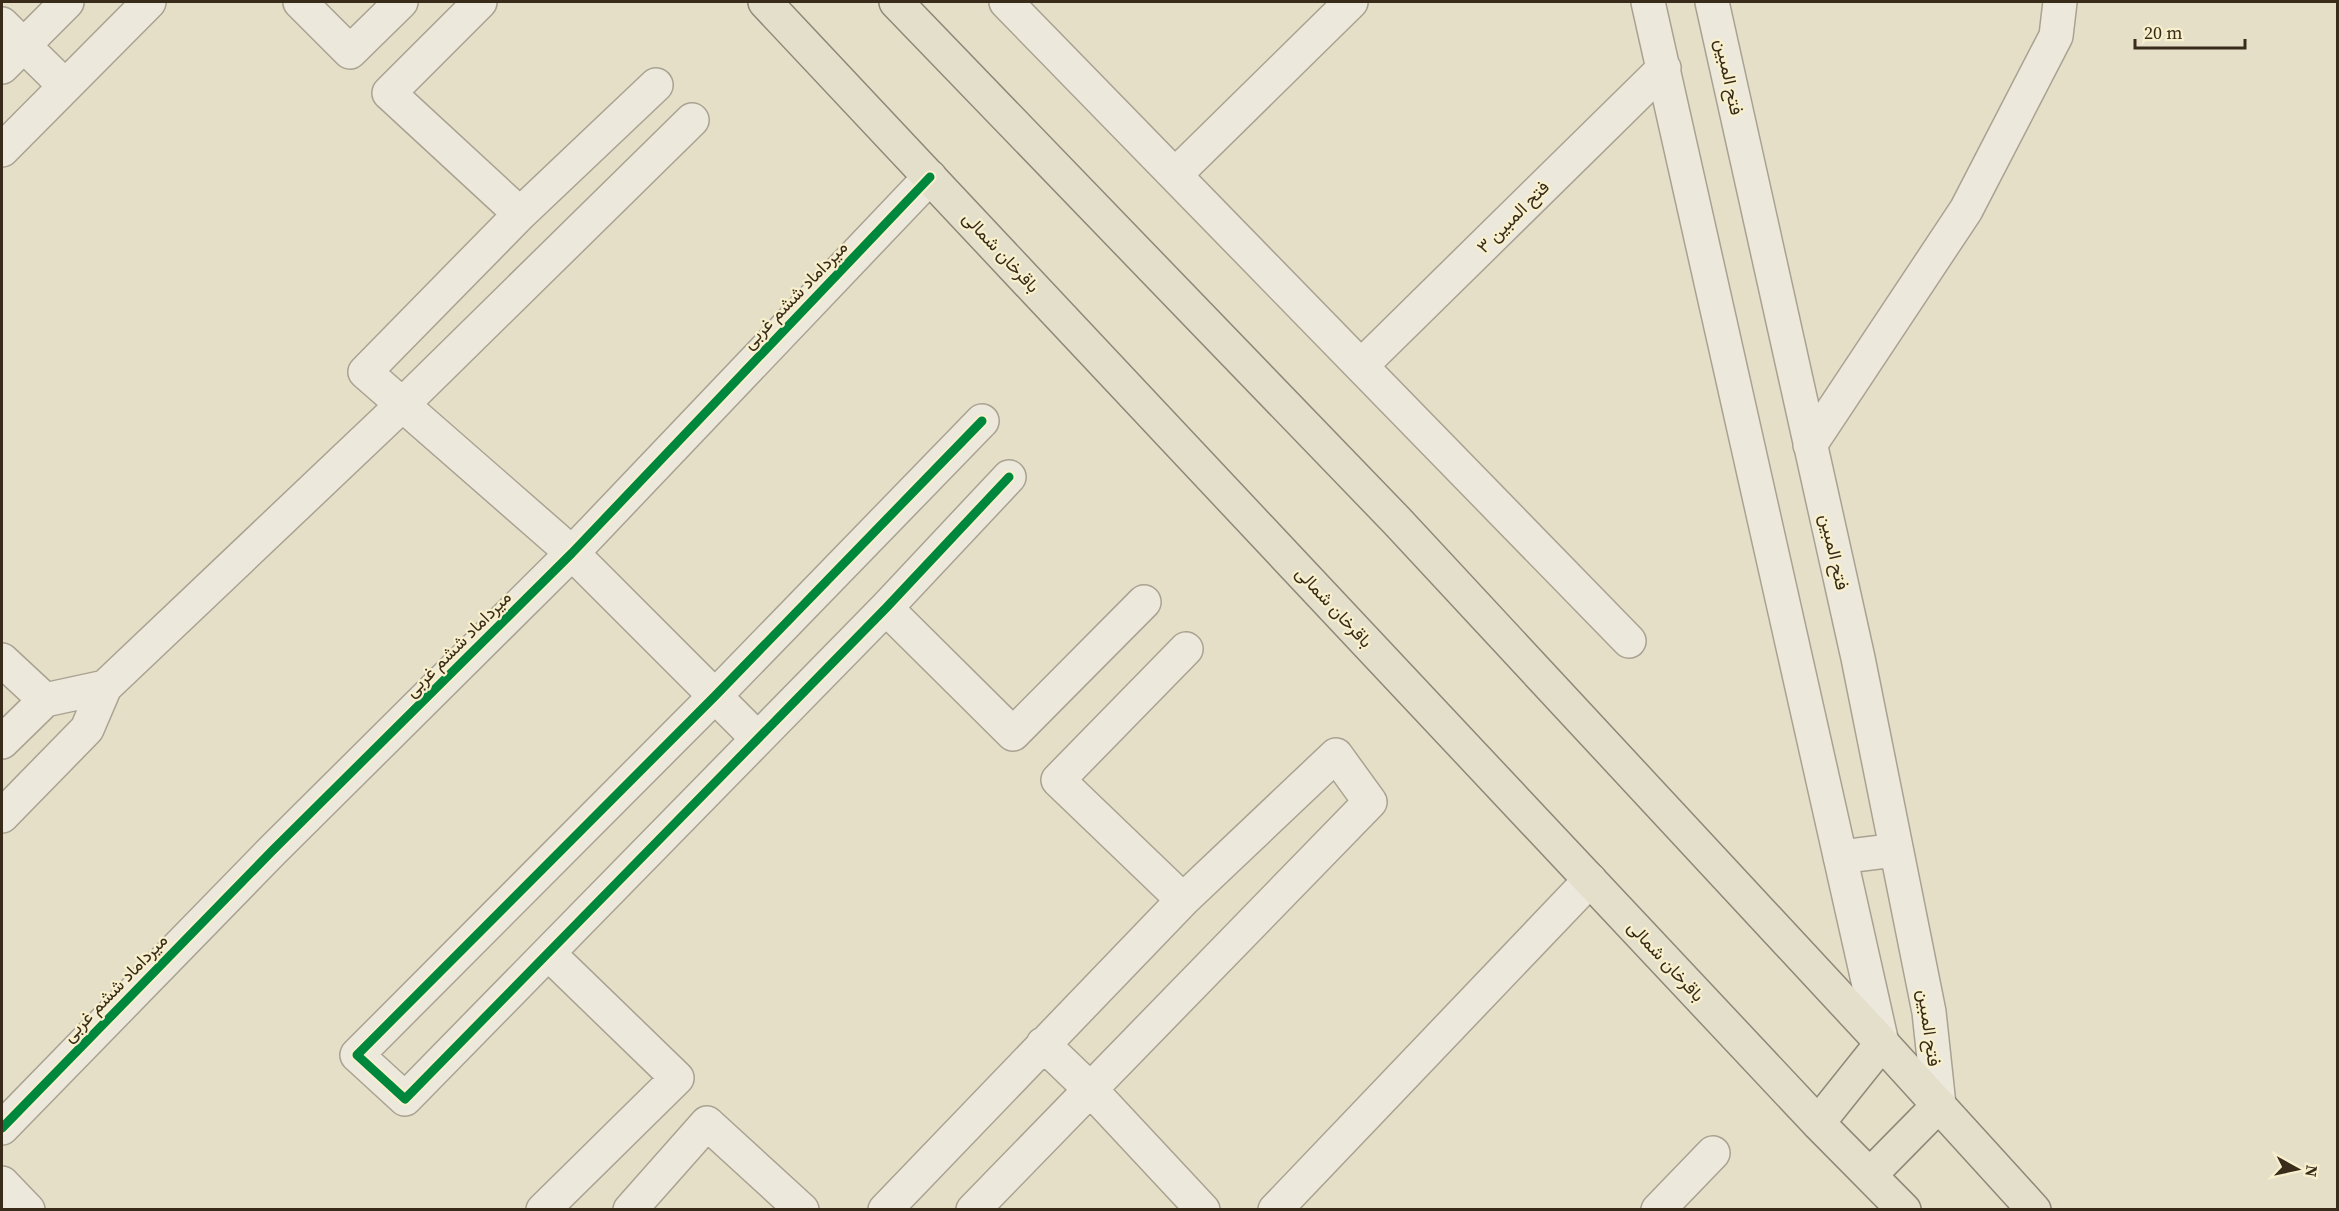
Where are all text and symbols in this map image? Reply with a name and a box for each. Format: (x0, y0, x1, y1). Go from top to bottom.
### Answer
scale bar (2135, 12, 2244, 50)
text: 20 m (2144, 20, 2182, 45)
street label: فتح المبین (1709, 36, 1750, 117)
street label: فتح المبین ۳ (1471, 175, 1554, 258)
street label: باقرخان شمالی (957, 205, 1046, 298)
street label: میرداماد ششم غربی (736, 235, 853, 354)
street label: فتح المبین (1814, 511, 1855, 592)
street label: باقرخان شمالی (1290, 560, 1379, 653)
street label: میرداماد ششم غربی (399, 585, 517, 703)
street label: باقرخان شمالی (1622, 914, 1711, 1007)
street label: میرداماد ششم غربی (56, 928, 173, 1047)
street label: فتح المبین (1912, 988, 1947, 1068)
north arrow (2267, 1139, 2327, 1199)
text: N (2300, 1164, 2324, 1179)

